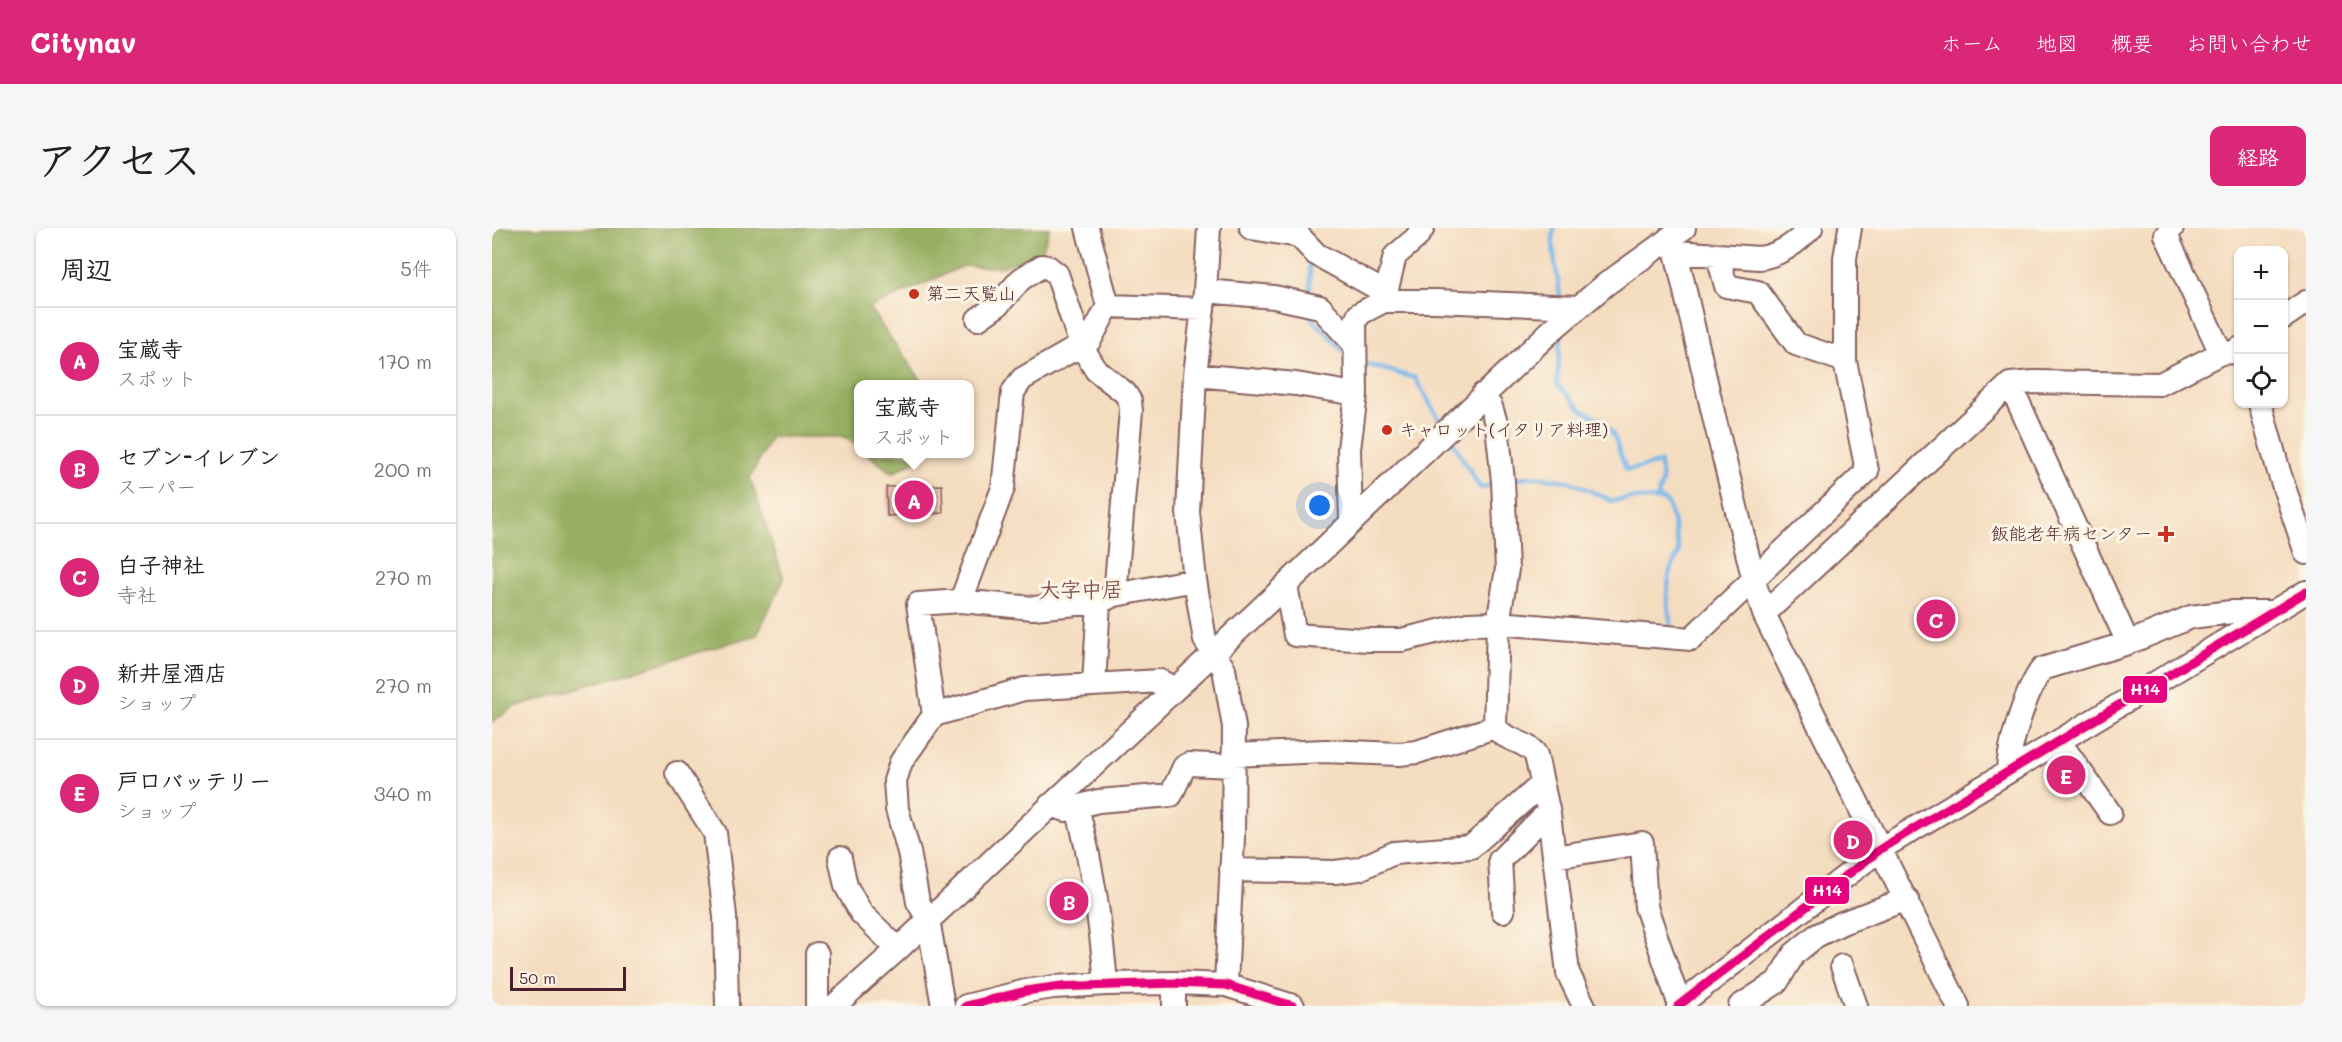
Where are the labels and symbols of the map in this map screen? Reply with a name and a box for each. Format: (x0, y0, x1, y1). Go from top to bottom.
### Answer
place label: 第二天覧山 (926, 281, 1016, 305)
marker: 第二天覧山 (907, 287, 921, 301)
place label: キャロット(イタリア料理) (1399, 417, 1608, 441)
marker: キャロット(イタリア料理) (1380, 423, 1394, 437)
pin: A (894, 478, 934, 522)
your location (1305, 491, 1334, 520)
place label: 飯能老年病センター (1991, 521, 2152, 545)
marker: 飯能老年病センター (2157, 525, 2175, 543)
district label: 大字中居 (1039, 575, 1123, 602)
pin: C (1916, 596, 1956, 642)
line badge: H14 (2122, 675, 2168, 704)
text: H14 (2130, 678, 2160, 699)
pin: E (2046, 752, 2086, 798)
pin: D (1834, 818, 1872, 862)
line badge: H14 (1804, 876, 1850, 905)
pin: B (1050, 878, 1088, 924)
text: H14 (1812, 879, 1842, 900)
scale bar (510, 964, 626, 992)

